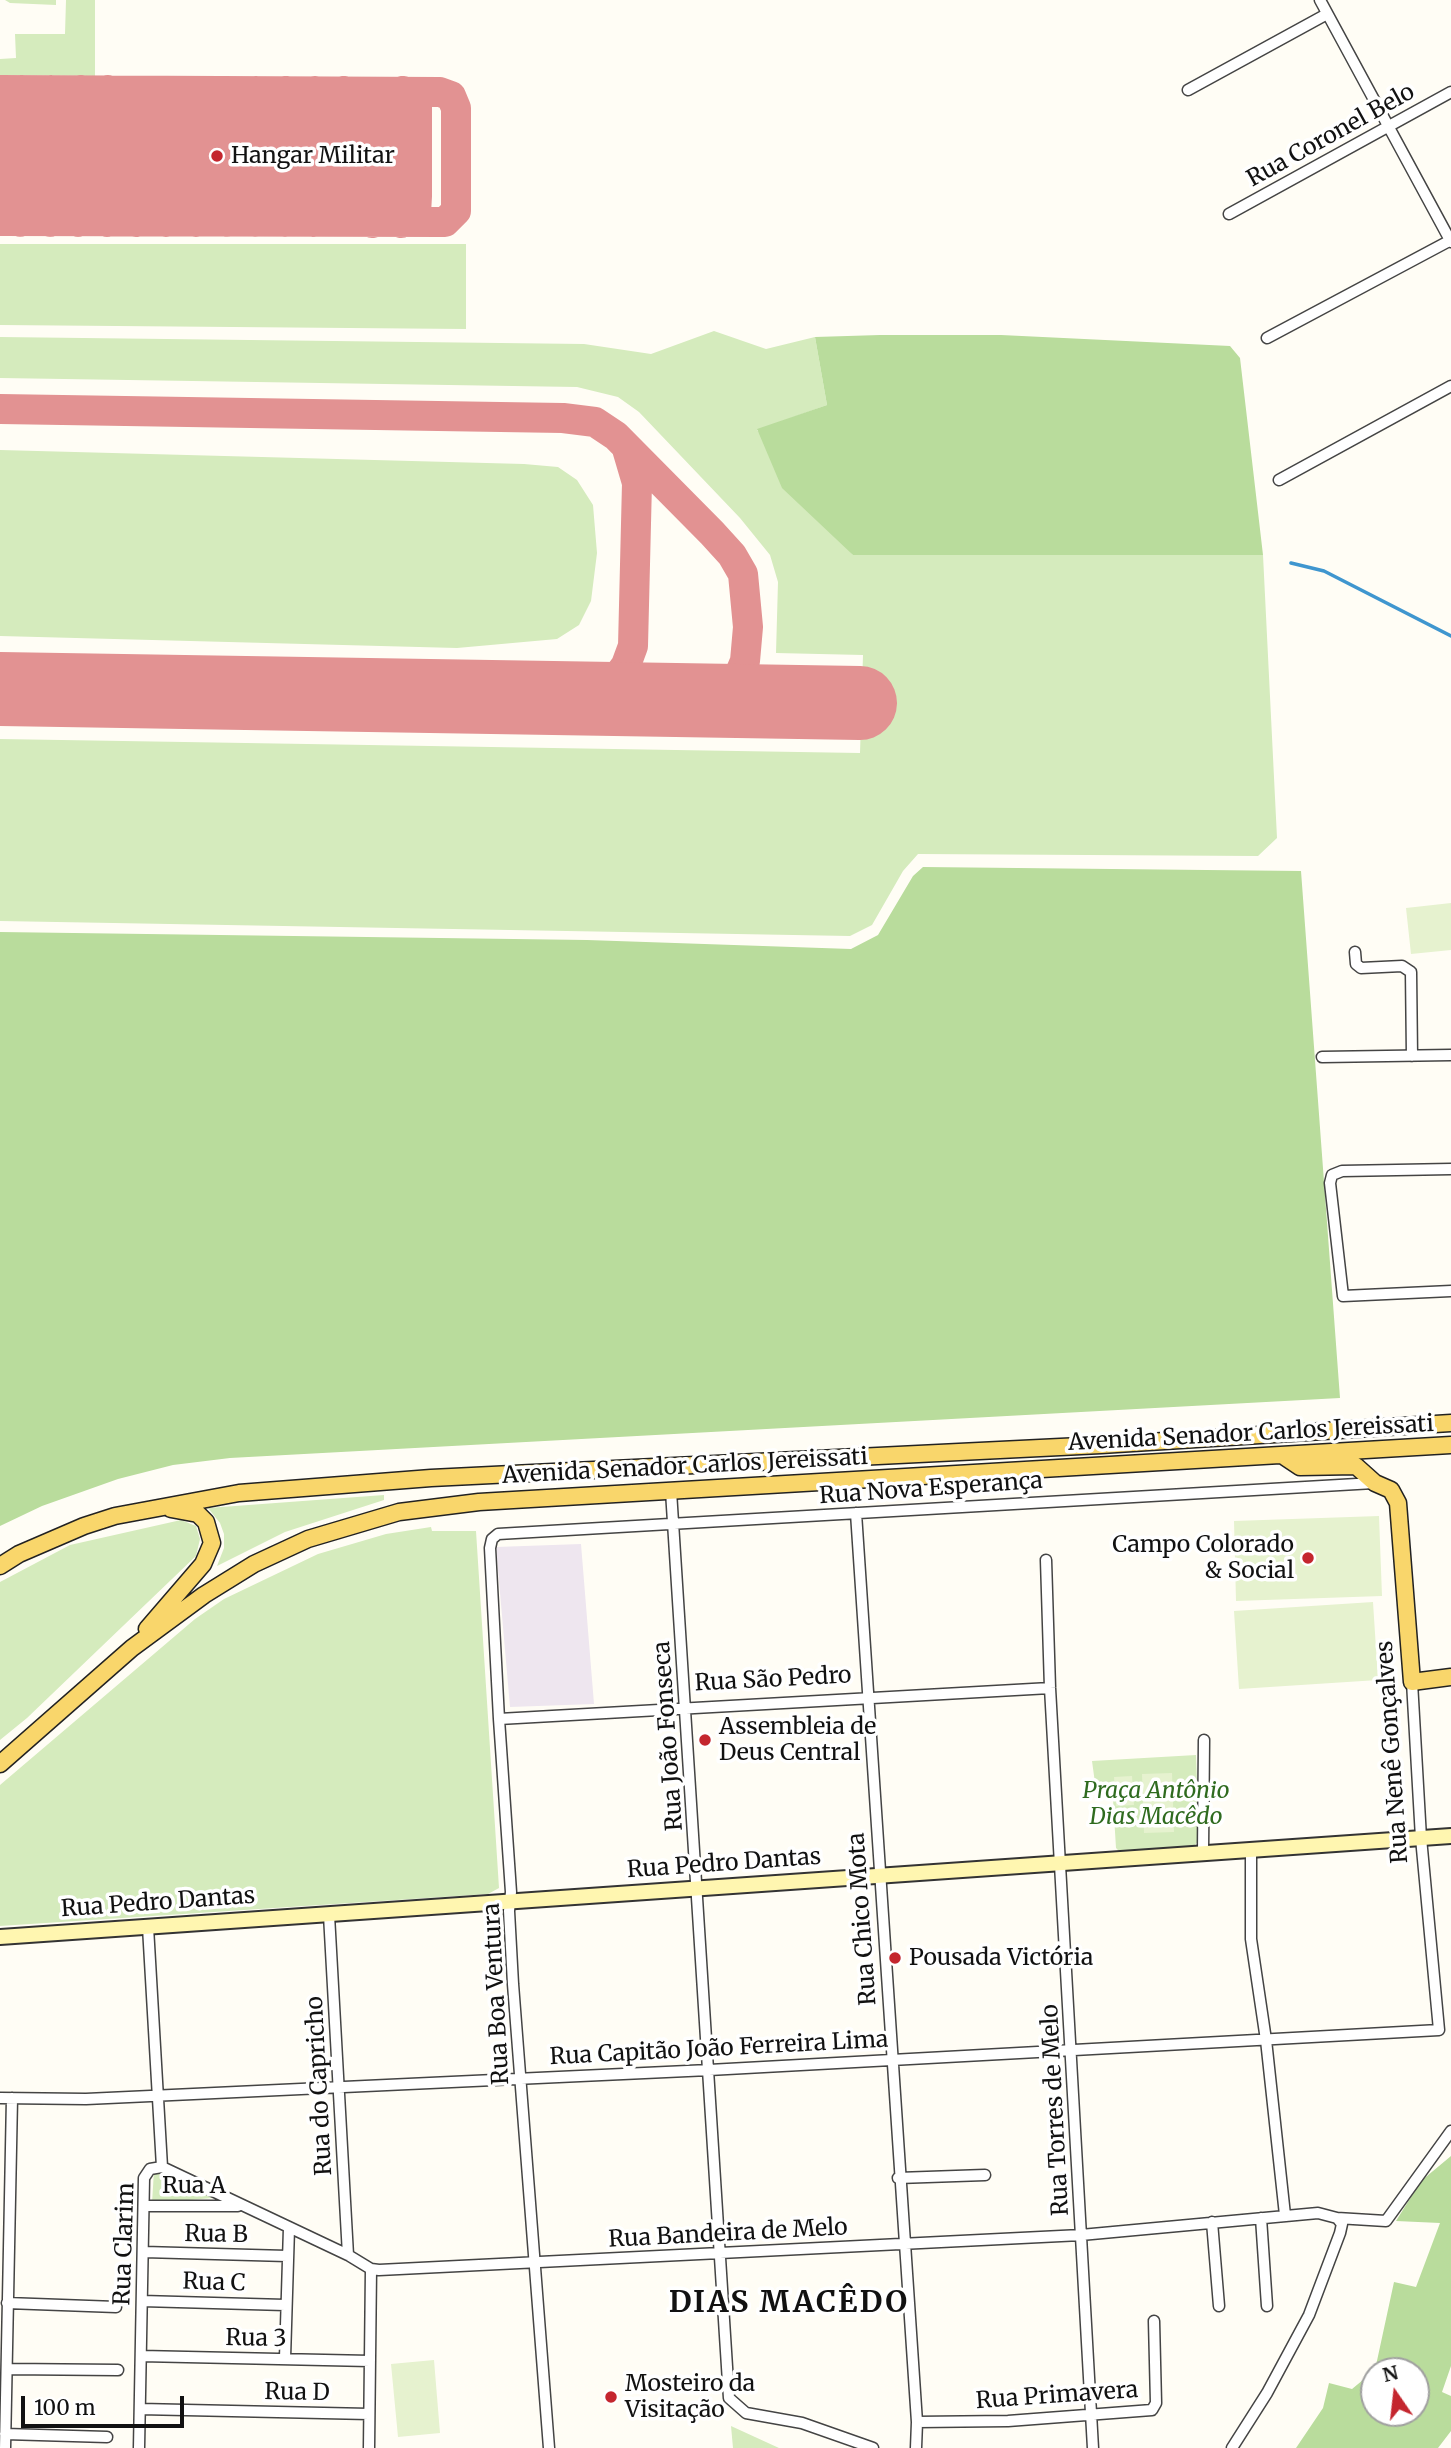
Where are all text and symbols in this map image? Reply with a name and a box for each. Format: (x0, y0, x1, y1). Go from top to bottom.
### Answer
street label: Rua Coronel Belo (1242, 79, 1420, 193)
place label: Hangar Militar (231, 142, 395, 170)
marker: Hangar Militar (209, 148, 225, 164)
street label: Avenida Senador Carlos Jereissati (1067, 1411, 1435, 1457)
street label: Avenida Senador Carlos Jereissati (501, 1444, 869, 1490)
street label: Rua Nova Esperança (818, 1467, 1044, 1511)
place label: Campo Colorado & Social (1112, 1531, 1294, 1585)
marker: Campo Colorado & Social (1300, 1550, 1316, 1566)
street label: Rua João Fonseca (649, 1640, 689, 1832)
street label: Rua Nenê Gonçalves (1371, 1640, 1415, 1864)
street label: Rua São Pedro (694, 1662, 852, 1698)
place label: Assembleia de Deus Central (719, 1713, 876, 1767)
marker: Assembleia de Deus Central (697, 1732, 713, 1748)
park label: Praça Antônio Dias Macêdo (1083, 1777, 1229, 1831)
street label: Rua Chico Mota (843, 1832, 883, 2006)
street label: Rua Pedro Dantas (626, 1843, 822, 1885)
street label: Rua Pedro Dantas (60, 1882, 256, 1924)
street label: Rua Boa Ventura (478, 1902, 516, 2086)
place label: Pousada Victória (909, 1944, 1093, 1972)
marker: Pousada Victória (887, 1950, 903, 1966)
street label: Rua do Capricho (302, 1996, 338, 2176)
street label: Rua Torres de Melo (1037, 2003, 1075, 2217)
street label: Rua Capitão João Ferreira Lima (549, 2026, 889, 2072)
street label: Rua A (162, 2172, 226, 2200)
street label: Rua Clarim (109, 2182, 141, 2306)
street label: Rua Bandeira de Melo (608, 2214, 848, 2254)
street label: Rua B (184, 2221, 248, 2249)
street label: Rua C (182, 2268, 246, 2298)
district label: DIAS MACÊDO (670, 2286, 908, 2322)
street label: Rua 3 (225, 2325, 287, 2353)
north arrow (1360, 2357, 1430, 2427)
text: N (1380, 2360, 1401, 2387)
place label: Mosteiro da Visitação (625, 2370, 755, 2424)
street label: Rua Primavera (975, 2377, 1139, 2415)
street label: Rua D (264, 2379, 330, 2407)
scale bar (24, 2382, 187, 2426)
marker: Mosteiro da Visitação (603, 2389, 619, 2405)
text: 100 m (34, 2394, 96, 2421)

